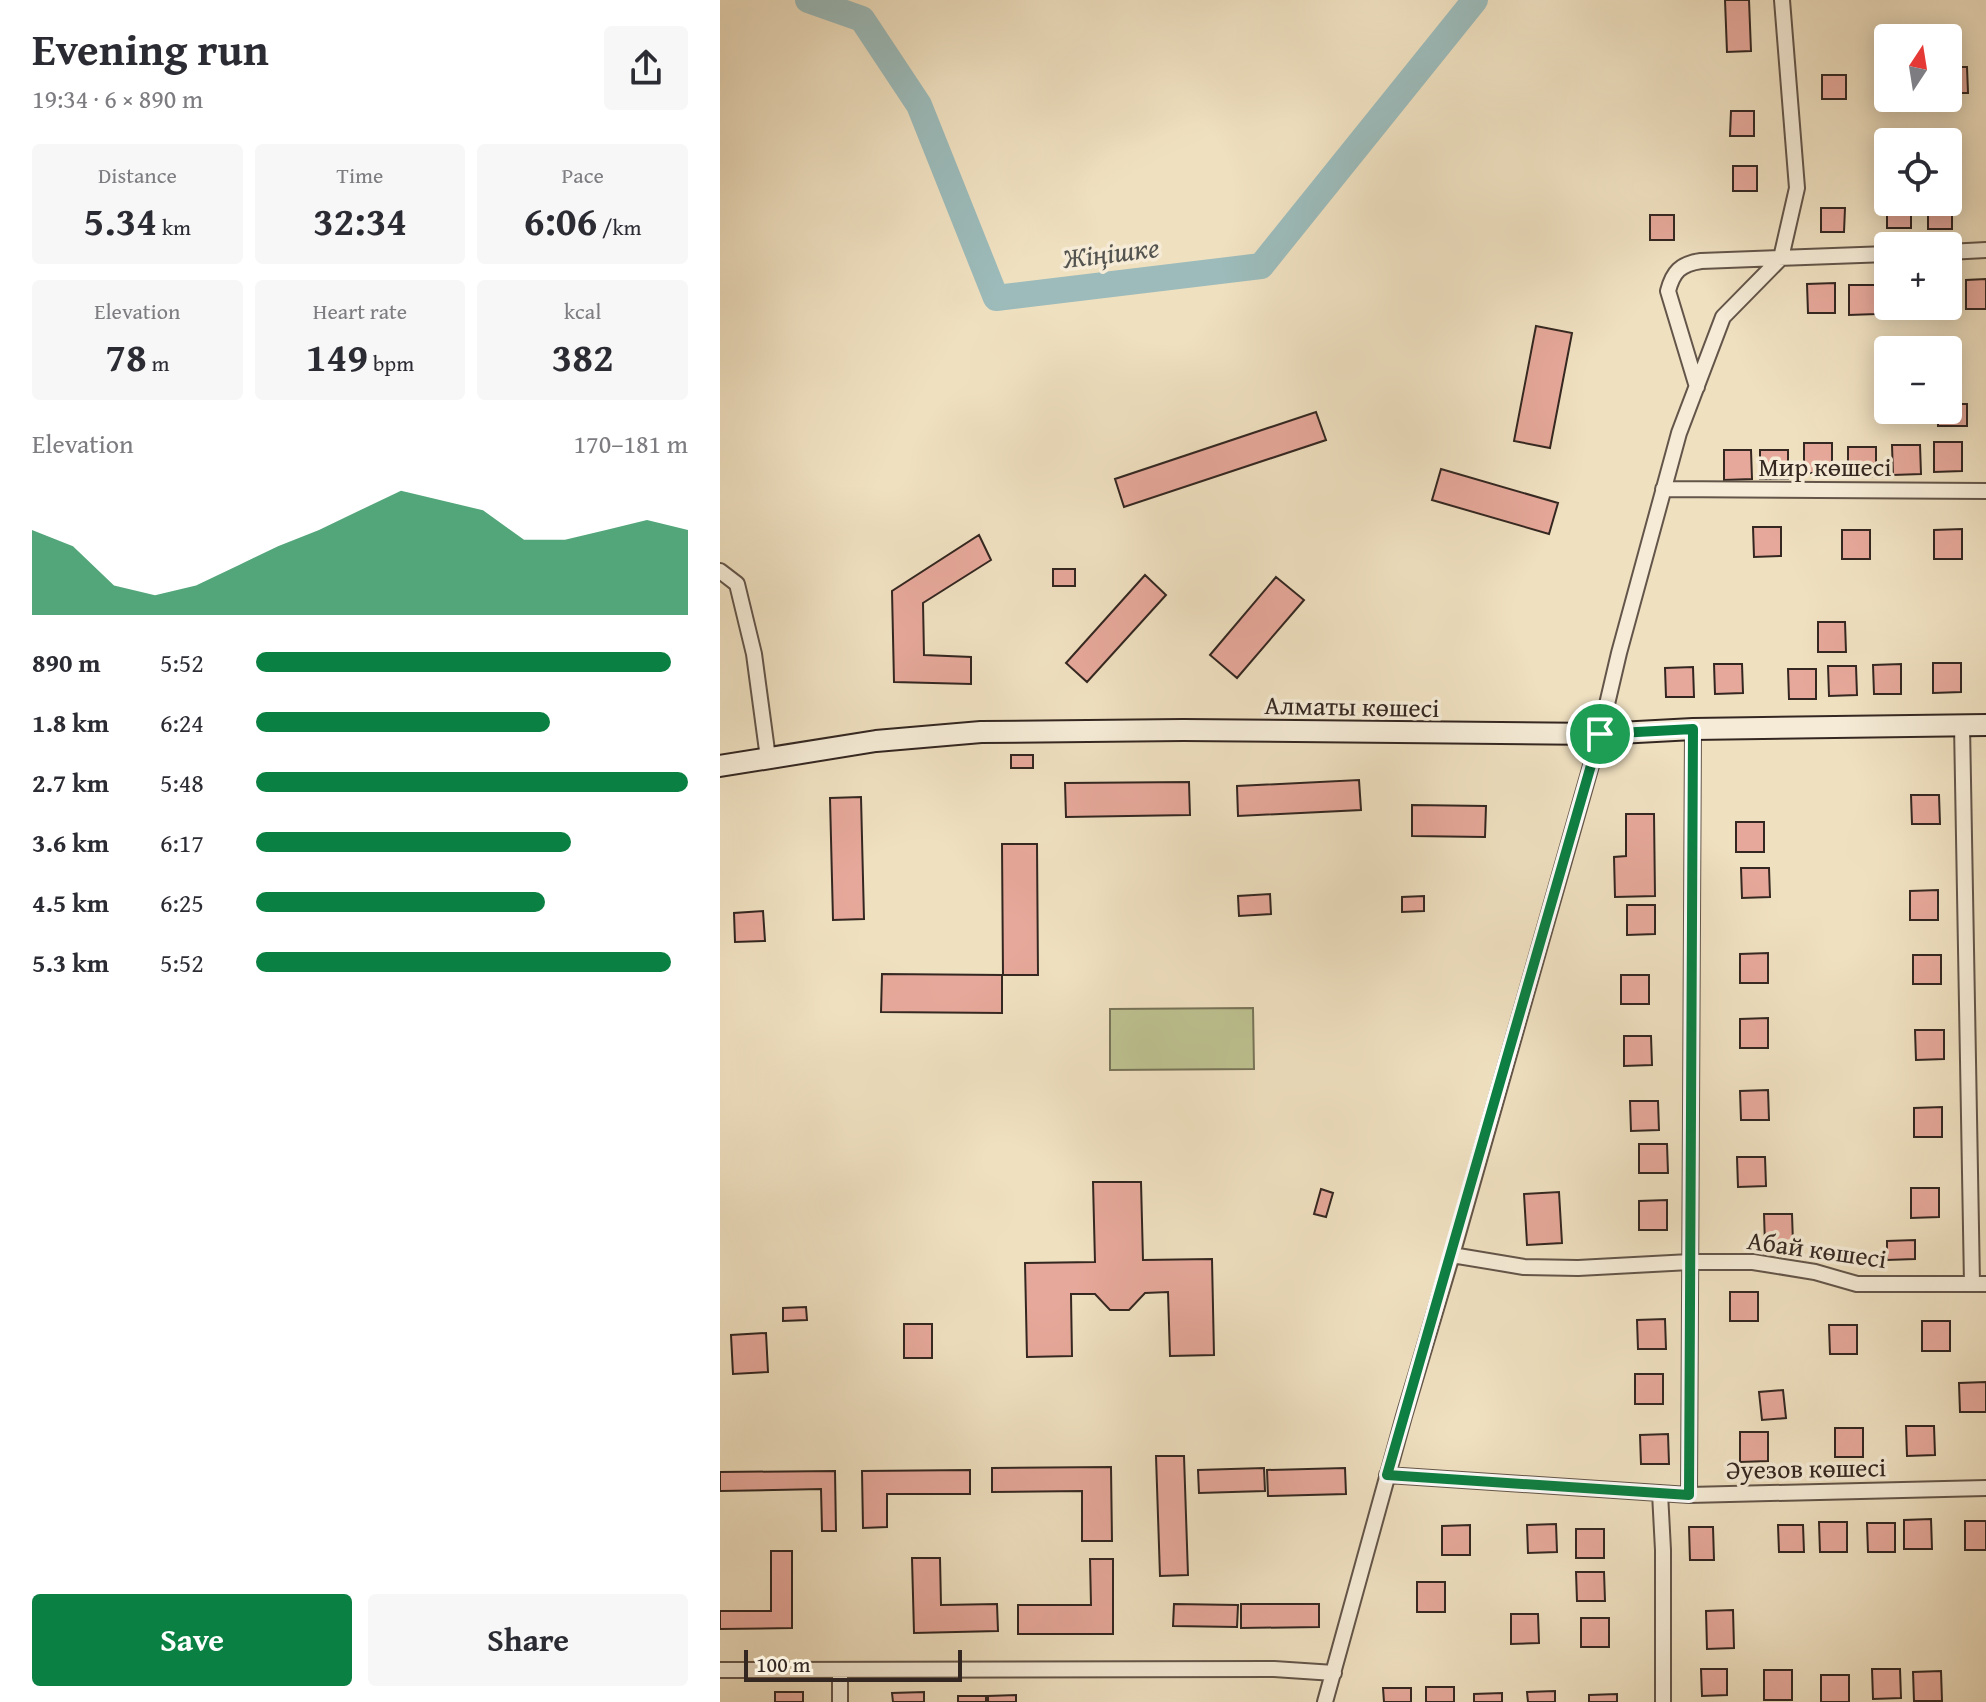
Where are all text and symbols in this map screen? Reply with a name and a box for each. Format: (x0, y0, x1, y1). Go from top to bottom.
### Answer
text: Evening run (32, 17, 269, 81)
north arrow (1874, 24, 1962, 112)
map controls (1874, 24, 1962, 424)
button: share (604, 26, 688, 110)
text: 19:34 · 6 × 890 m (32, 79, 203, 118)
button: locate (1874, 128, 1962, 216)
text: Distance (98, 159, 177, 191)
text: Time (337, 159, 383, 191)
text: Pace (562, 159, 604, 191)
text: 5.34 (84, 191, 157, 250)
text: 32:34 (313, 191, 407, 250)
text: 6:06 (524, 191, 597, 250)
text: km (157, 211, 191, 243)
text: /km (597, 211, 642, 243)
water label: Жіңішке (1060, 226, 1161, 278)
button: + (1874, 232, 1962, 320)
text: Elevation (94, 295, 180, 327)
text: Heart rate (313, 295, 407, 327)
text: kcal (564, 295, 601, 327)
text: 78 (105, 327, 147, 386)
text: 149 (306, 327, 368, 386)
text: 382 (552, 327, 614, 386)
button: − (1874, 336, 1962, 424)
text: m (147, 347, 169, 379)
text: bpm (368, 347, 414, 379)
text: Elevation (32, 424, 134, 463)
text: 170–181 m (574, 424, 688, 463)
street label: Мир көшесі (1758, 447, 1892, 486)
text: 890 m (32, 643, 100, 682)
text: 5:52 (160, 643, 204, 682)
street label: Алматы көшесі (1264, 685, 1440, 727)
pin (1566, 700, 1634, 768)
text: 1.8 km (32, 703, 109, 742)
text: 6:24 (160, 703, 204, 742)
icon: arrive (1578, 712, 1622, 756)
text: 2.7 km (32, 763, 109, 802)
text: 5:48 (160, 763, 204, 802)
text: 3.6 km (32, 823, 109, 862)
text: 6:17 (160, 823, 204, 862)
text: 4.5 km (32, 883, 109, 922)
text: 6:25 (160, 883, 204, 922)
text: 5.3 km (32, 943, 109, 982)
text: 5:52 (160, 943, 204, 982)
street label: Абай көшесі (1745, 1220, 1889, 1278)
street label: Әуезов көшесі (1725, 1447, 1887, 1489)
button: Save (32, 1594, 352, 1686)
button: Share (368, 1594, 688, 1686)
scale bar (744, 1646, 962, 1682)
text: 100 m (756, 1648, 811, 1680)

